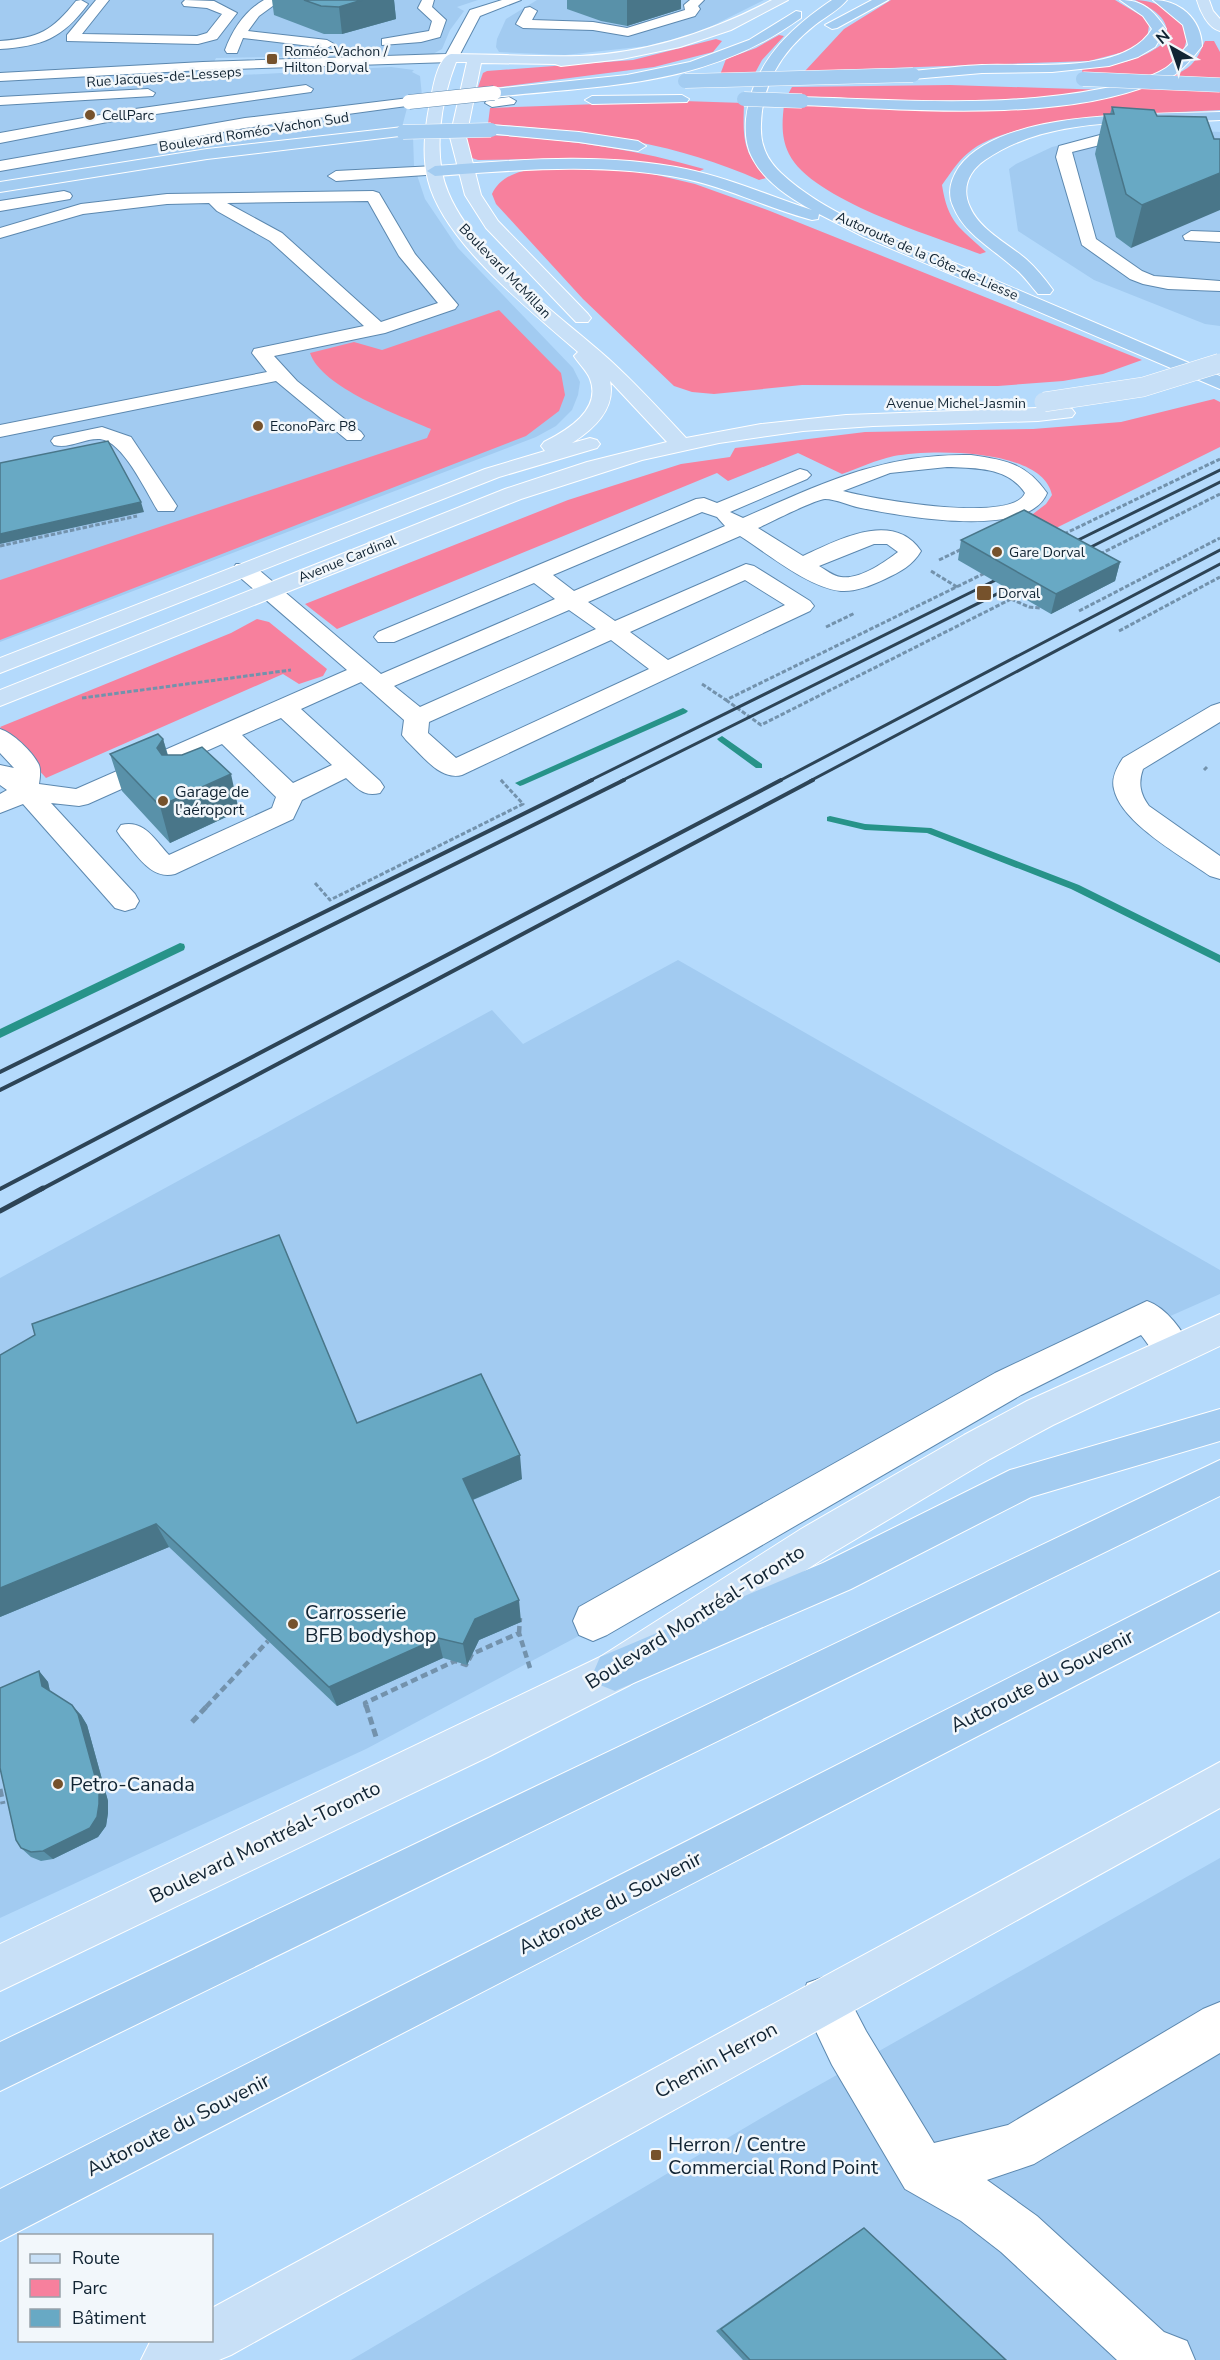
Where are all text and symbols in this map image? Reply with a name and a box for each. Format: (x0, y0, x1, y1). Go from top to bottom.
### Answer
north arrow (1142, 18, 1202, 78)
text: N (1151, 25, 1175, 50)
place label: Roméo-Vachon / Hilton Dorval (284, 42, 389, 77)
marker: Roméo-Vachon / Hilton Dorval (265, 52, 279, 66)
street label: Rue Jacques-de-Lesseps (86, 62, 242, 92)
place label: CellParc (102, 106, 155, 125)
marker: CellParc (83, 108, 97, 122)
street label: Boulevard Roméo-Vachon Sud (158, 108, 350, 156)
street label: Autoroute de la Côte-de-Liesse (833, 207, 1021, 305)
street label: Boulevard McMillan (455, 219, 555, 323)
street label: Avenue Michel-Jasmin (886, 394, 1026, 413)
place label: EconoParc P8 (270, 417, 356, 436)
marker: EconoParc P8 (251, 419, 265, 433)
street label: Avenue Cardinal (295, 530, 399, 587)
place label: Gare Dorval (1009, 543, 1086, 562)
marker: Gare Dorval (990, 545, 1004, 559)
marker: Dorval (975, 584, 993, 602)
place label: Dorval (998, 584, 1041, 603)
place label: Garage de l'aéroport (175, 781, 249, 821)
marker: Garage de l'aéroport (156, 794, 170, 808)
street label: Boulevard Montréal-Toronto (580, 1538, 810, 1696)
place label: Carrosserie BFB bodyshop (305, 1599, 436, 1649)
marker: Carrosserie BFB bodyshop (286, 1617, 300, 1631)
street label: Autoroute du Souvenir (946, 1623, 1138, 1739)
place label: Petro-Canada (70, 1771, 195, 1798)
street label: Boulevard Montréal-Toronto (145, 1774, 385, 1910)
marker: Petro-Canada (51, 1777, 65, 1791)
street label: Autoroute du Souvenir (514, 1845, 706, 1961)
street label: Chemin Herron (650, 2015, 782, 2105)
street label: Autoroute du Souvenir (82, 2067, 274, 2183)
place label: Herron / Centre Commercial Rond Point (668, 2131, 879, 2181)
marker: Herron / Centre Commercial Rond Point (649, 2148, 663, 2162)
legend (18, 2234, 213, 2342)
text: Route (72, 2246, 120, 2270)
text: Parc (72, 2276, 107, 2300)
text: Bâtiment (72, 2306, 146, 2330)

